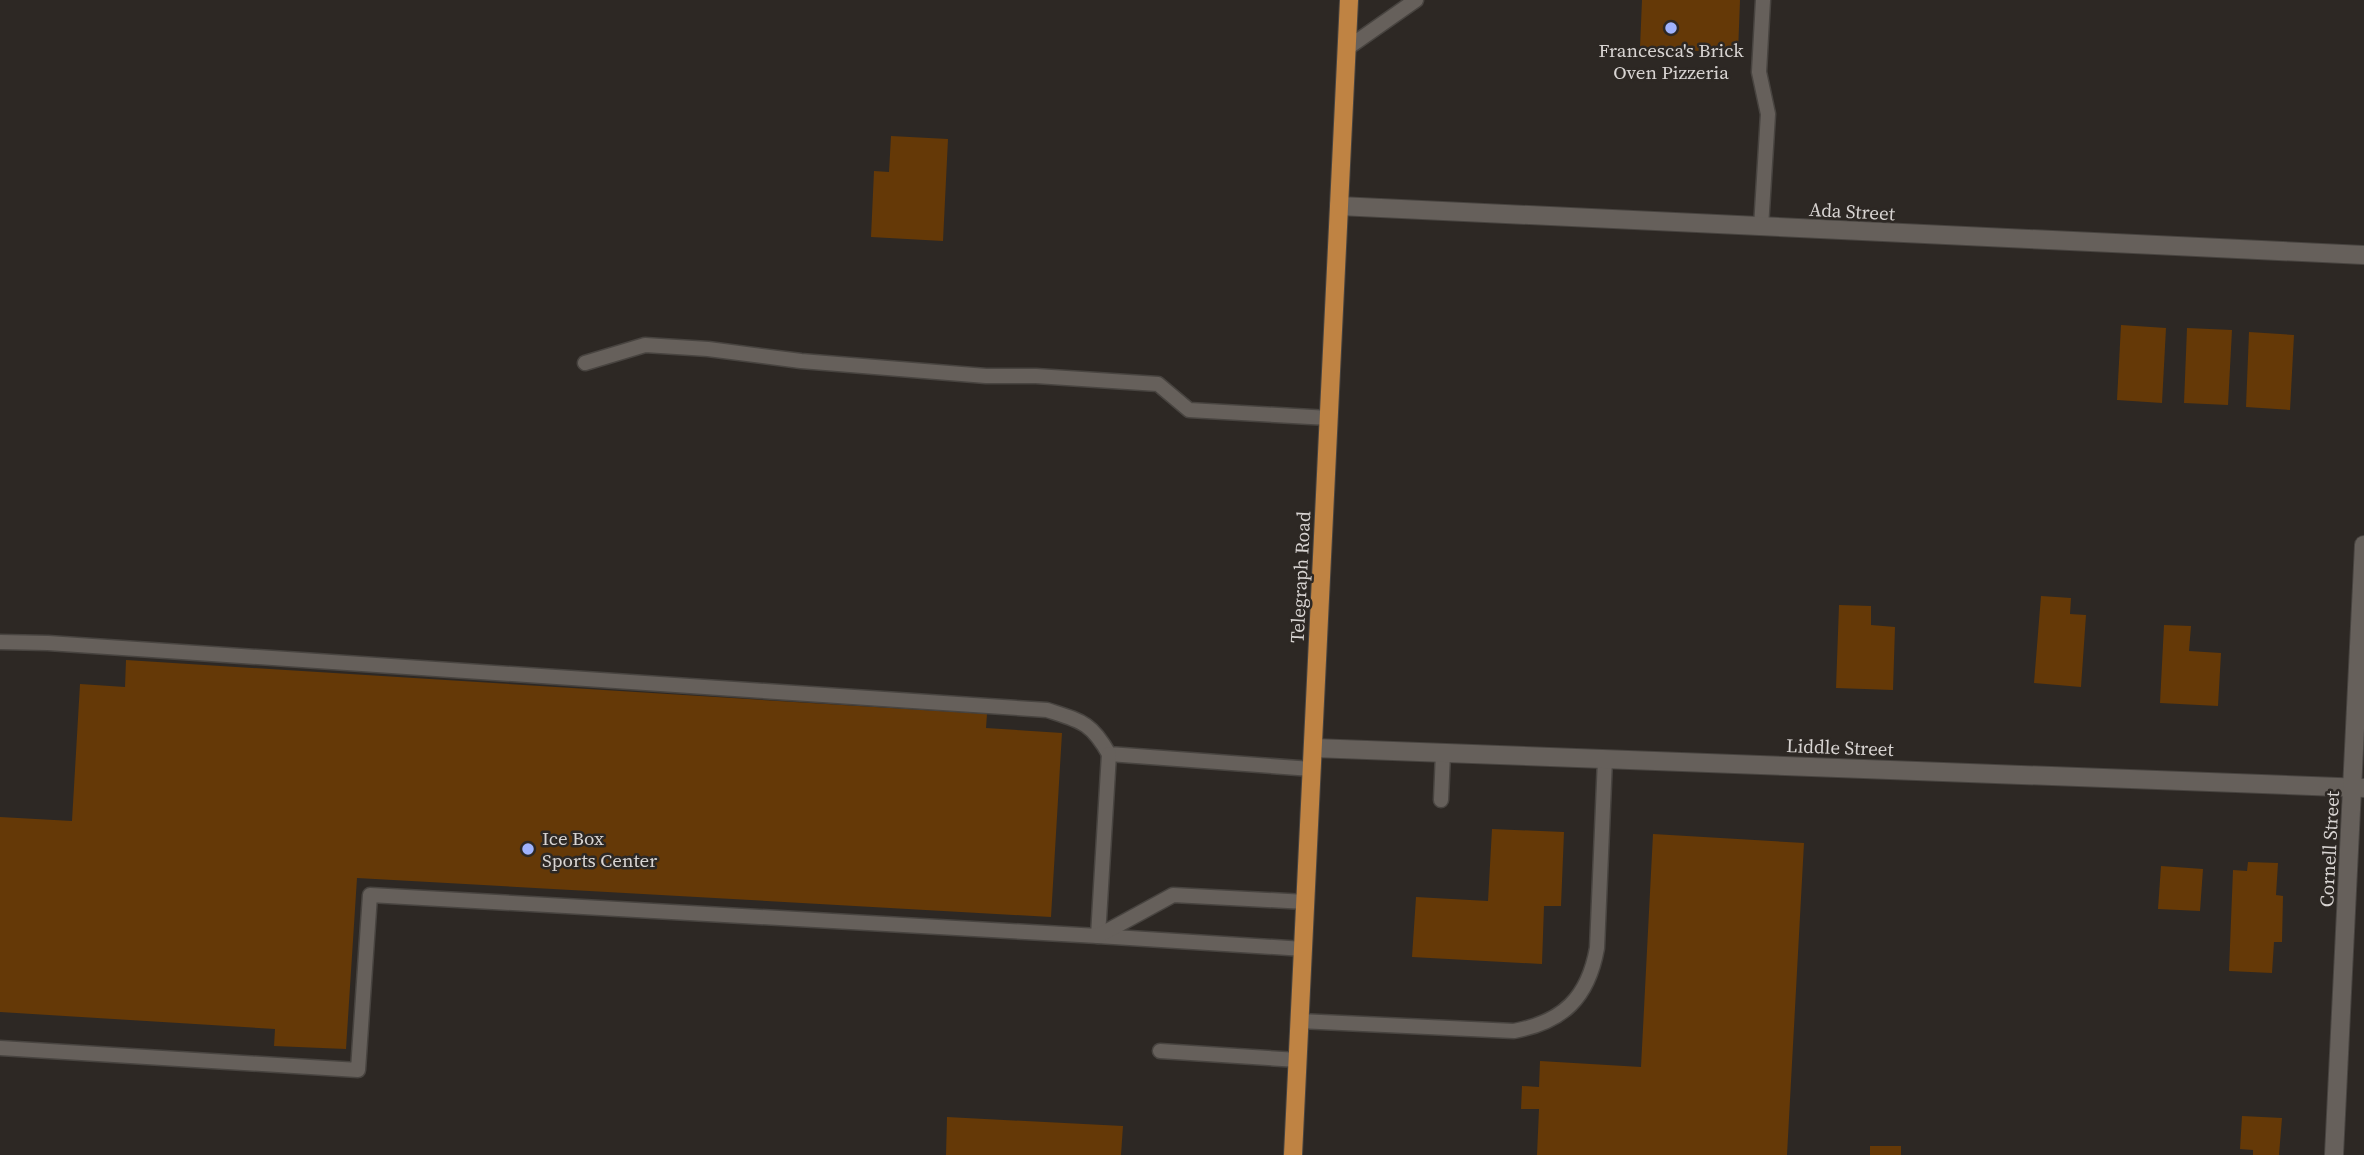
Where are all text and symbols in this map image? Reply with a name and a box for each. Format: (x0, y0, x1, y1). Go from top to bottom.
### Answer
marker: Francesca's Brick Oven Pizzeria (1663, 20, 1679, 36)
place label: Francesca's Brick Oven Pizzeria (1598, 37, 1744, 85)
street label: Ada Street (1808, 196, 1896, 226)
street label: Telegraph Road (1284, 510, 1316, 643)
street label: Liddle Street (1786, 732, 1895, 762)
street label: Cornell Street (2313, 789, 2345, 908)
place label: Ice Box Sports Center (542, 825, 657, 873)
marker: Ice Box Sports Center (520, 841, 536, 857)

